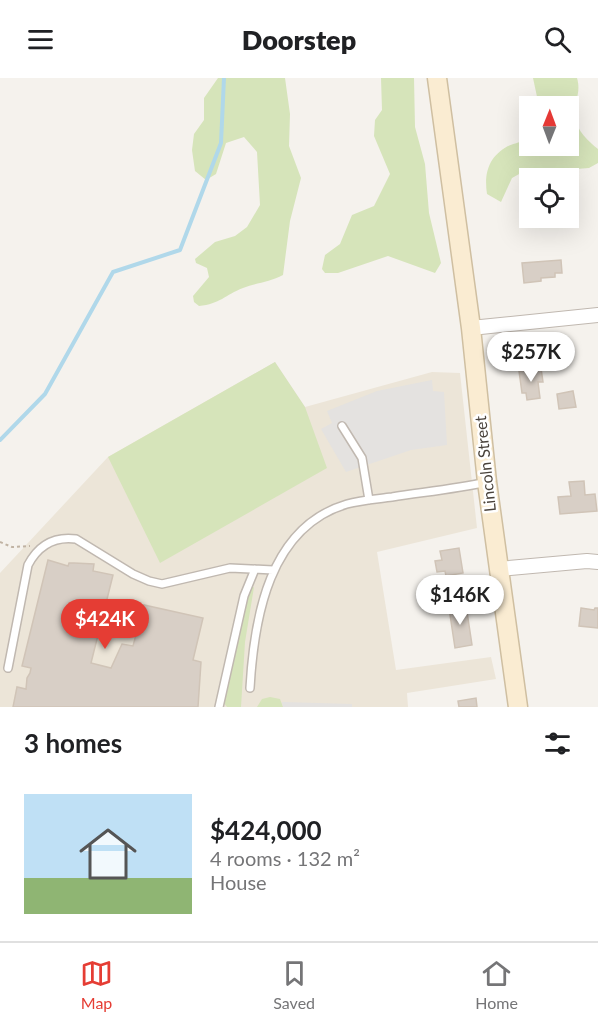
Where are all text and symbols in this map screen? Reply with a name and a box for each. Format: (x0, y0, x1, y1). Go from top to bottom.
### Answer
icon: menu (24, 23, 57, 56)
text: Doorstep (242, 23, 356, 56)
icon: search (541, 23, 574, 56)
north arrow (519, 96, 579, 156)
map controls (519, 96, 579, 228)
button: locate (519, 168, 579, 228)
pin: $257K (489, 332, 573, 383)
text: $257K (501, 339, 561, 363)
street label: Lincoln Street (470, 415, 499, 513)
pin: $146K (418, 575, 502, 626)
text: $146K (430, 582, 490, 606)
pin: $424K (63, 599, 147, 650)
text: $424K (75, 606, 135, 630)
text: 3 homes (24, 727, 122, 759)
icon: filters (541, 727, 574, 760)
text: $424,000 (210, 814, 322, 846)
icon: home (72, 818, 144, 890)
text: 4 rooms · 132 m² (210, 846, 360, 870)
text: House (210, 870, 267, 894)
tab: Map (80, 957, 113, 1012)
tab: Saved (273, 957, 315, 1012)
tab: Home (475, 957, 518, 1012)

